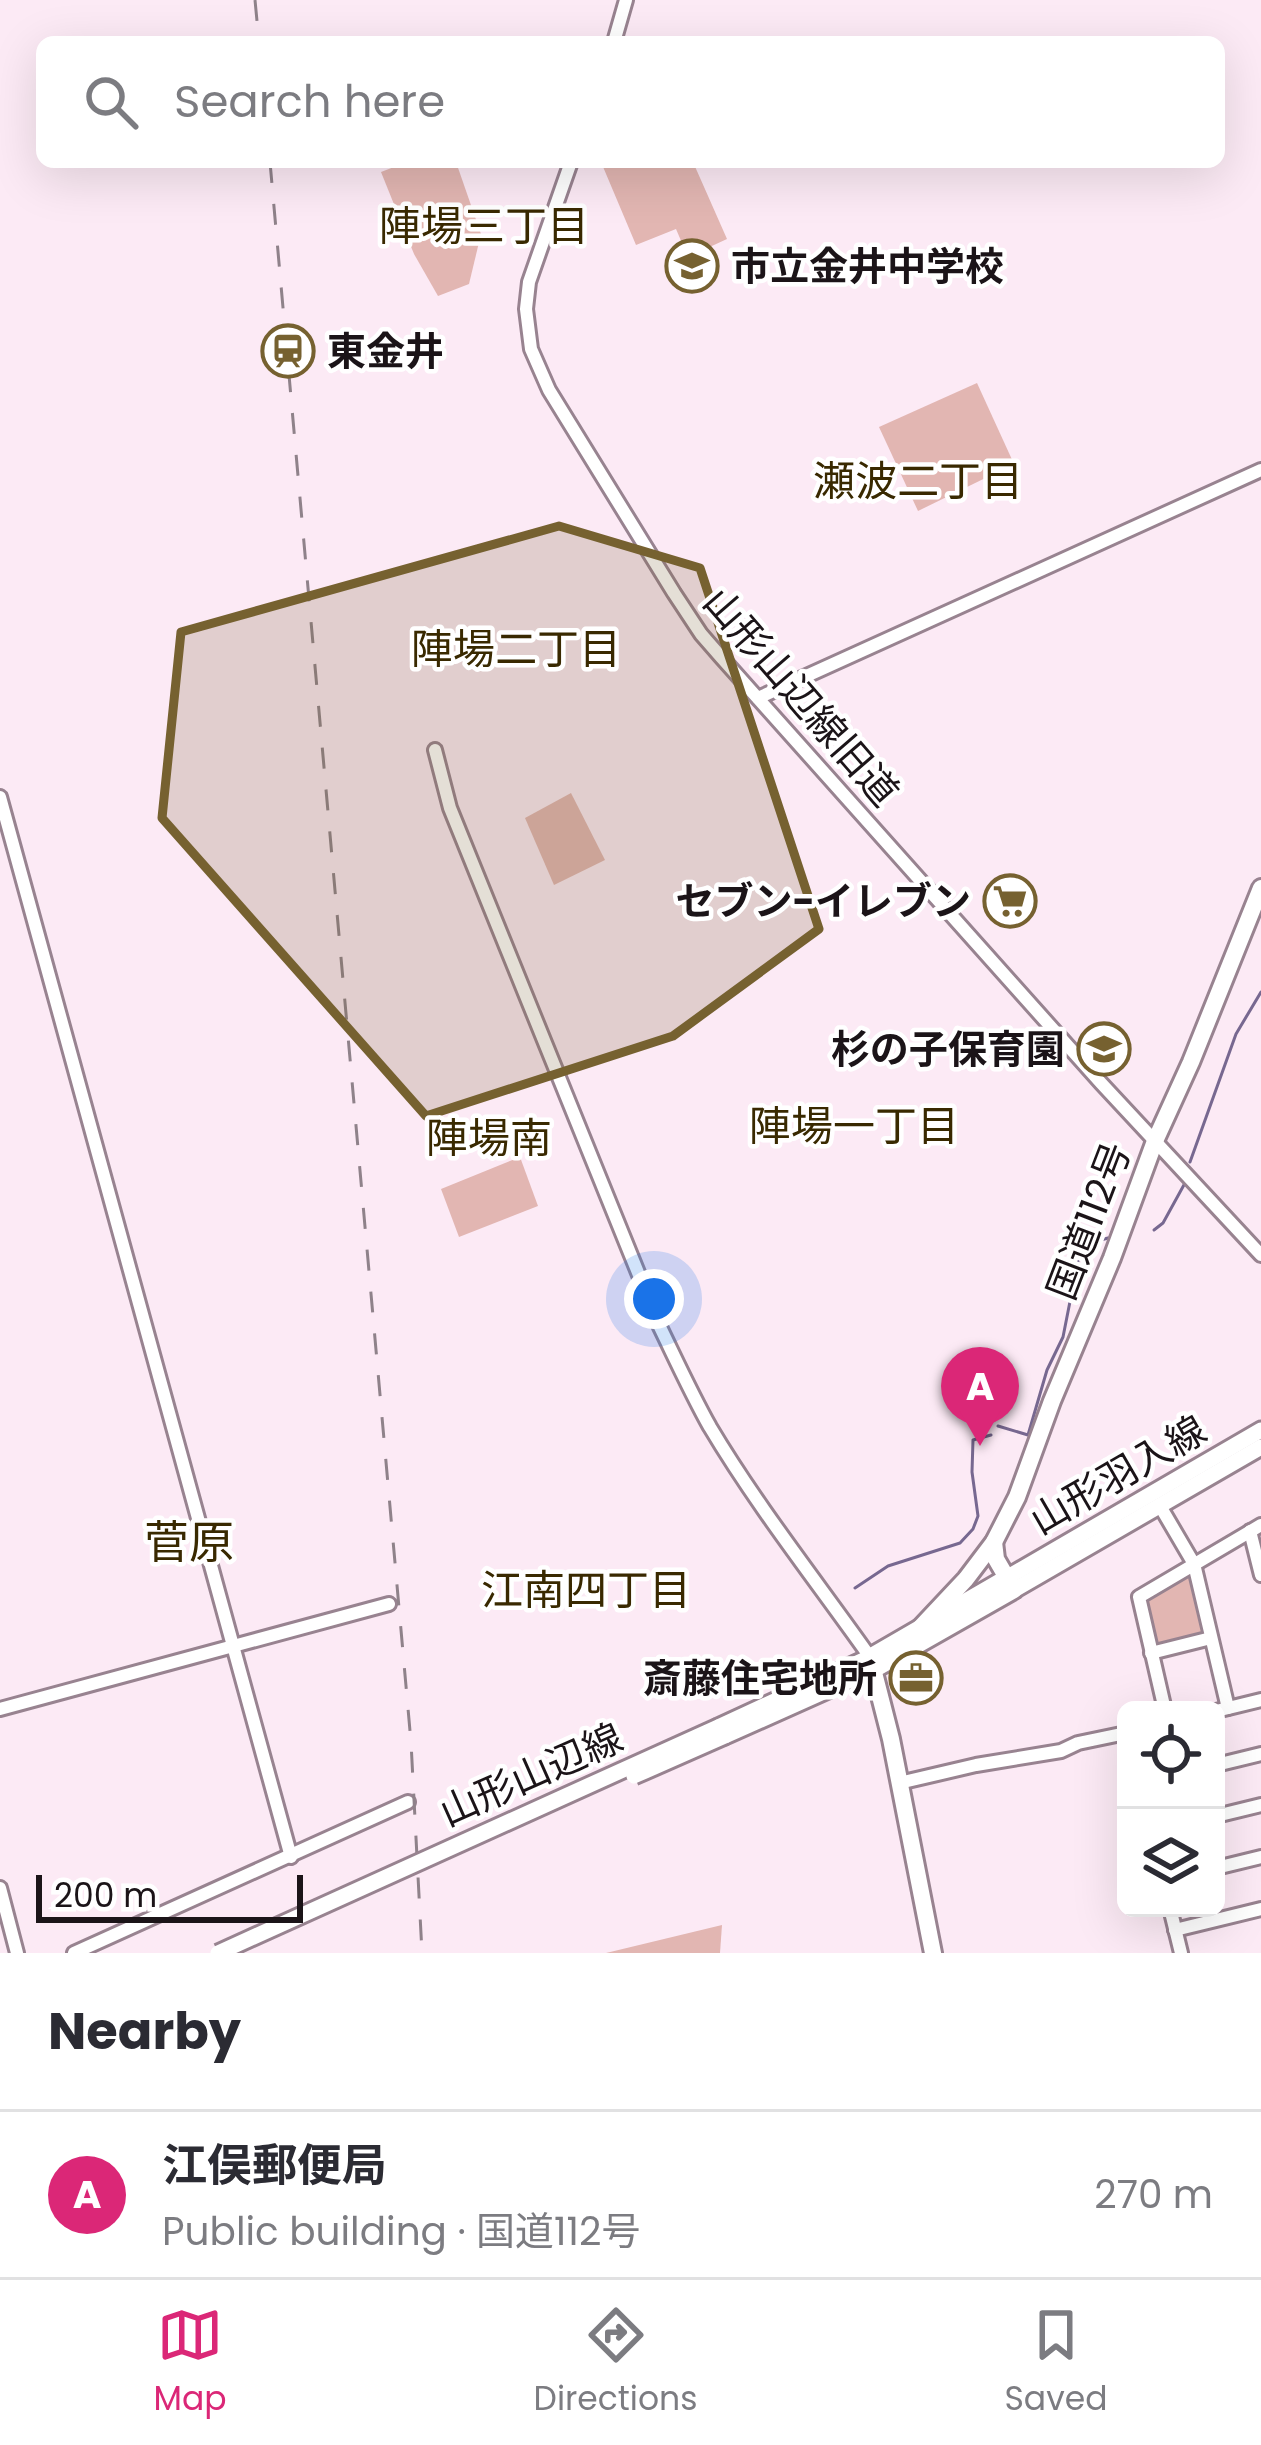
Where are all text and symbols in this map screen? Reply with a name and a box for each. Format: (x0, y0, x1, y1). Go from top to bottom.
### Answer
search box (36, 36, 1225, 168)
icon: search (78, 69, 144, 135)
text: Search here (174, 70, 445, 133)
district label: 陣場三丁目 (379, 197, 589, 256)
school or university icon: 市立金井中学校 (664, 238, 720, 294)
place label: 市立金井中学校 (731, 239, 1004, 294)
station icon: 東金井 (260, 323, 316, 379)
place label: 東金井 (327, 324, 444, 379)
district label: 瀬波二丁目 (813, 452, 1023, 511)
street label: 山形山辺線旧道 (691, 576, 911, 818)
district label: 陣場二丁目 (411, 620, 621, 679)
supermarket icon: セブン-イレブン (982, 873, 1038, 929)
place label: セブン-イレブン (675, 874, 971, 929)
school or university icon: 杉の子保育園 (1076, 1021, 1132, 1077)
place label: 杉の子保育園 (831, 1022, 1065, 1077)
district label: 陣場一丁目 (749, 1097, 959, 1156)
district label: 陣場南 (426, 1109, 552, 1168)
street label: 国道112号 (1034, 1134, 1144, 1308)
your location (624, 1269, 684, 1329)
pin: A (941, 1347, 1019, 1446)
street label: 山形羽入線 (1020, 1402, 1216, 1548)
district label: 菅原 (144, 1511, 234, 1574)
district label: 江南四丁目 (481, 1561, 691, 1620)
office icon: 斎藤住宅地所 (888, 1650, 944, 1706)
place label: 斎藤住宅地所 (643, 1651, 877, 1706)
map controls (1117, 1701, 1225, 1917)
button: locate (1117, 1701, 1225, 1809)
street label: 山形山辺線 (431, 1710, 631, 1840)
button: layers (1117, 1809, 1225, 1917)
scale bar (36, 1869, 303, 1922)
text: 200 m (54, 1872, 157, 1919)
text: Nearby (48, 1995, 241, 2067)
text: 江俣郵便局 (162, 2134, 387, 2197)
text: A (73, 2167, 101, 2222)
text: 270 m (1094, 2167, 1213, 2222)
text: Public building · 国道112号 (162, 2204, 640, 2259)
tab: Map (154, 2302, 227, 2424)
tab: Directions (534, 2302, 697, 2424)
tab: Saved (1005, 2302, 1107, 2424)

